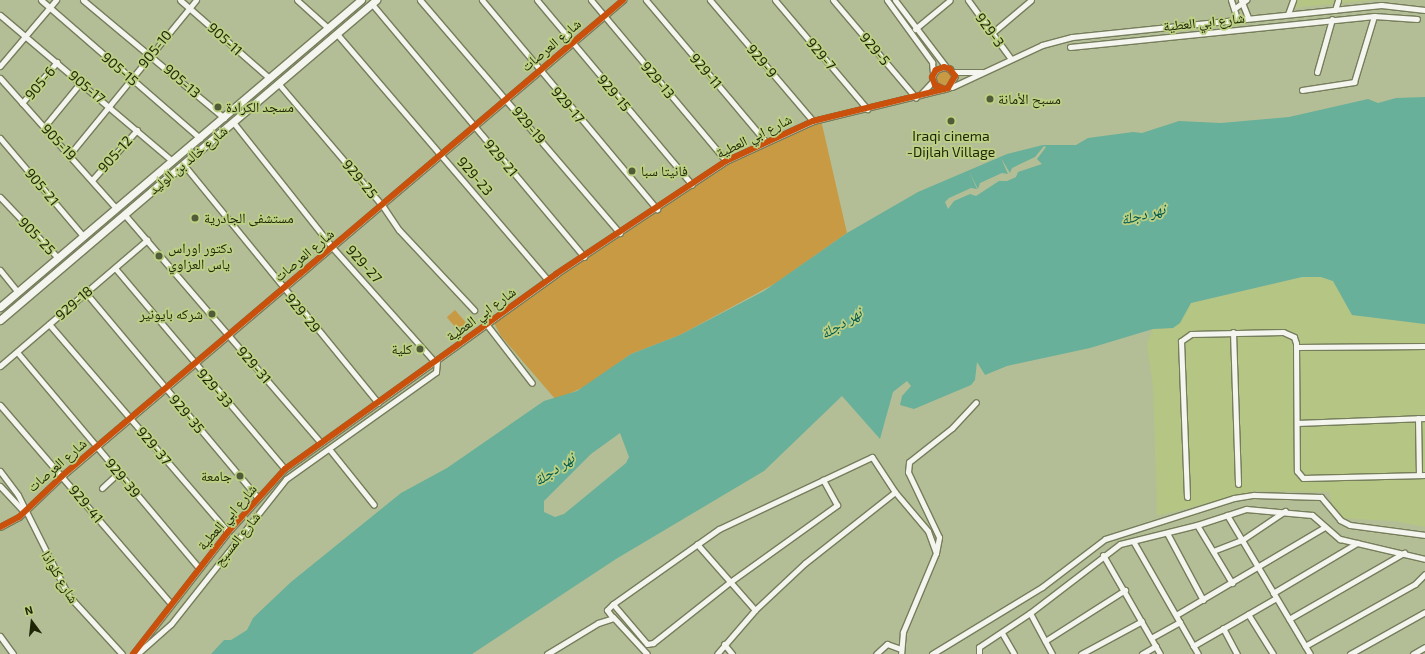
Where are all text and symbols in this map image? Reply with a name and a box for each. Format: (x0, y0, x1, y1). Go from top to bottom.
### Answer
street label: شارع ابي العطية (1162, 9, 1246, 35)
street label: 929-3 (972, 10, 1008, 50)
street label: شارع العرصات (518, 15, 584, 75)
street label: 905-11 (204, 19, 246, 59)
street label: 905-10 (135, 27, 175, 71)
street label: 929-5 (856, 29, 894, 69)
street label: 929-7 (803, 35, 839, 73)
street label: 929-9 (743, 41, 781, 81)
street label: 905-15 (98, 49, 142, 89)
street label: 929-11 (686, 50, 726, 92)
street label: 929-13 (638, 58, 678, 102)
street label: 905-13 (160, 61, 204, 101)
street label: 905-6 (21, 63, 59, 103)
street label: 905-17 (65, 67, 109, 107)
street label: 929-15 (594, 71, 634, 115)
street label: 929-17 (548, 83, 588, 127)
place label: مسبح الأمانة (998, 91, 1061, 107)
marker: مسبح الأمانة (985, 94, 995, 104)
place label: مسجد الكرادة (226, 99, 294, 115)
marker: مسجد الكرادة (213, 102, 223, 112)
street label: 929-19 (509, 103, 549, 147)
street label: شارع ابي العطية (713, 110, 795, 162)
marker: Iraqi cinema -Dijlah Village (946, 116, 956, 126)
street label: 905-19 (38, 120, 80, 164)
street label: شارع خالد بن الوليد (145, 122, 231, 198)
place label: Iraqi cinema -Dijlah Village (907, 128, 995, 160)
street label: 905-12 (94, 132, 136, 176)
street label: 929-21 (481, 136, 521, 180)
street label: 929-23 (454, 153, 496, 199)
street label: 929-25 (339, 156, 381, 202)
place label: فانيتا سبا (641, 163, 688, 179)
street label: 905-21 (22, 165, 62, 209)
marker: فانيتا سبا (626, 165, 638, 177)
water label: نهر دجلة (1119, 199, 1167, 229)
place label: مستشفى الجادرية (204, 210, 294, 226)
marker: مستشفى الجادرية (189, 212, 201, 224)
street label: 905-25 (15, 214, 59, 258)
street label: شارع العرصات (271, 225, 337, 285)
place label: دكتور اوراس ياس العزاوي (168, 240, 233, 272)
street label: 929-27 (343, 242, 385, 286)
marker: دكتور اوراس ياس العزاوي (153, 250, 165, 262)
street label: 929-18 (52, 282, 96, 324)
street label: شارع ابي العطية (443, 283, 519, 345)
street label: 929-29 (282, 290, 324, 336)
water label: نهر دجلة (817, 303, 865, 343)
place label: شركه بايونير (140, 306, 203, 322)
marker: شركه بايونير (206, 308, 218, 320)
place label: كلية (391, 341, 412, 357)
street label: 929-31 (233, 343, 275, 387)
marker: كلية (415, 344, 425, 354)
street label: 929-33 (194, 365, 236, 411)
street label: 929-35 (166, 391, 208, 437)
street label: 929-37 (133, 423, 175, 469)
street label: شارع العرصات (24, 435, 90, 495)
water label: نهر دجلة (530, 449, 578, 489)
street label: 929-39 (102, 455, 144, 501)
place label: جامعة (201, 468, 232, 484)
marker: جامعة (235, 471, 245, 481)
street label: شارع ابي العطية (194, 481, 260, 553)
street label: 929-41 (65, 482, 107, 526)
street label: شارع المسبح (210, 509, 264, 569)
street label: شارع كلواذا (38, 548, 82, 606)
north arrow (12, 602, 52, 642)
text: N (23, 603, 34, 617)

